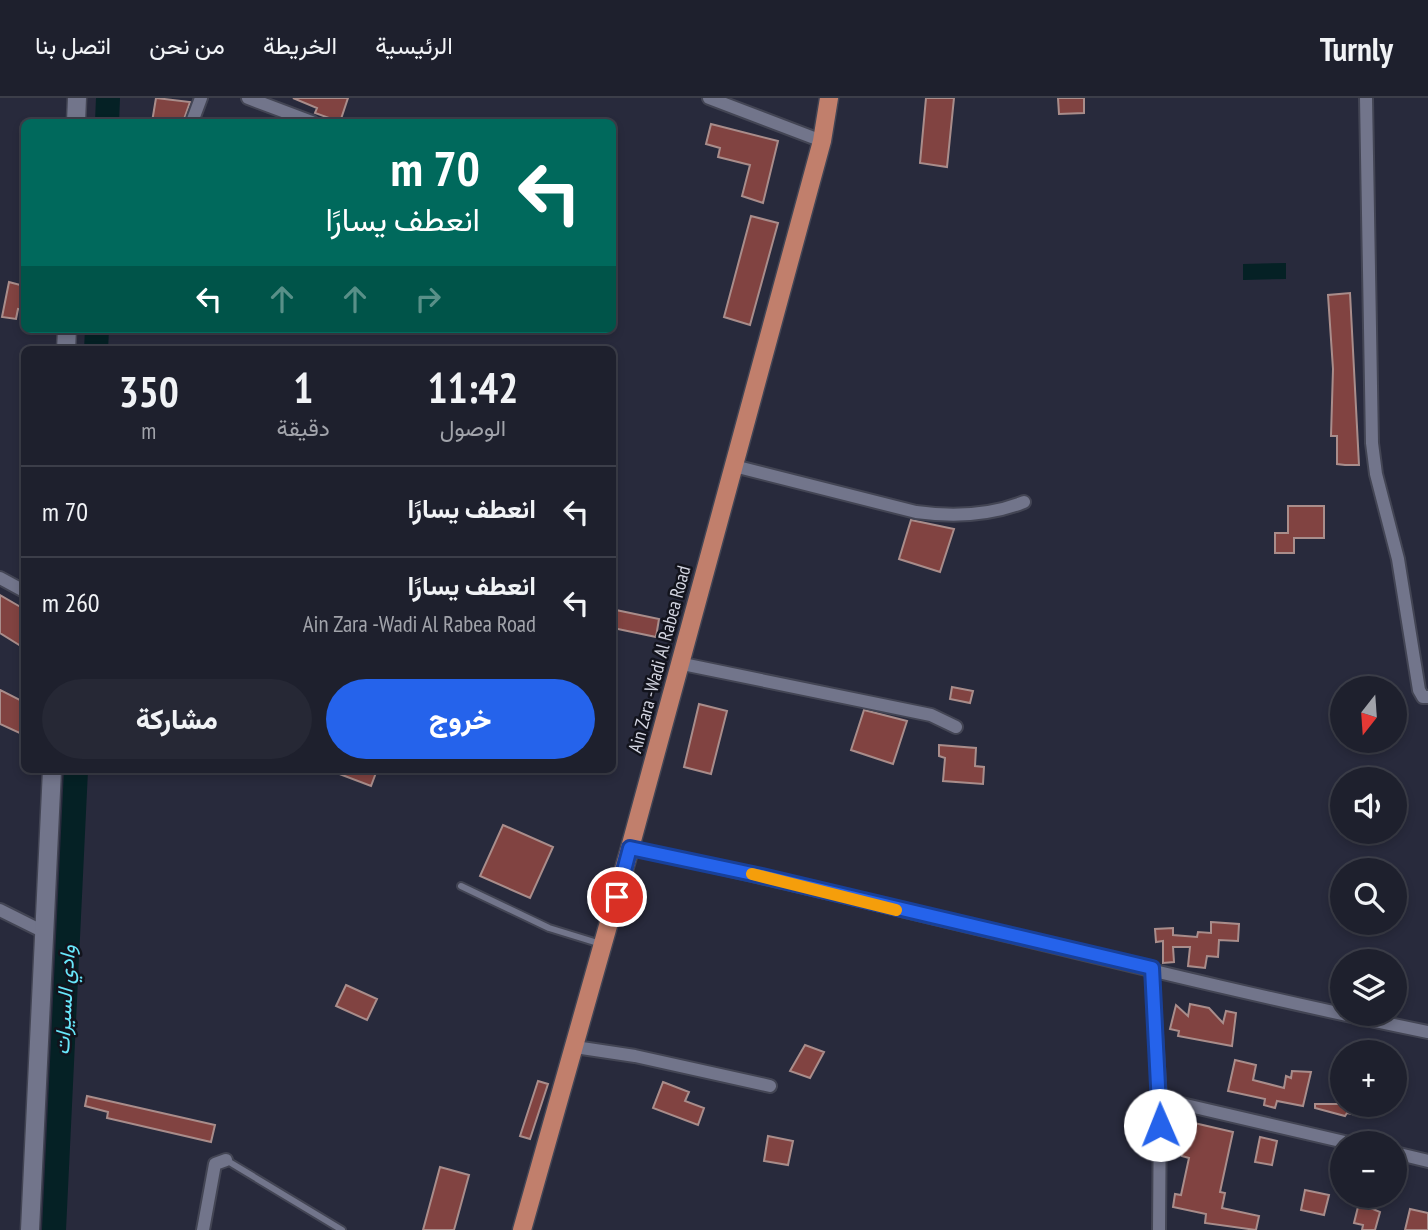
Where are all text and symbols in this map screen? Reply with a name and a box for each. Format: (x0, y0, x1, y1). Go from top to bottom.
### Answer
text: Turnly (1320, 27, 1393, 70)
text: اتصل بنا (35, 30, 111, 61)
text: من نحن (149, 30, 225, 61)
text: الخريطة (263, 30, 337, 61)
text: الرئيسية (375, 30, 453, 61)
text: 70 m (391, 136, 480, 200)
icon: left (504, 147, 595, 238)
text: انعطف يسارًا (325, 198, 480, 240)
icon: left (190, 280, 228, 318)
icon: ahead (263, 280, 301, 318)
icon: ahead (336, 280, 374, 318)
icon: right (409, 280, 447, 318)
text: 1 (293, 360, 313, 415)
text: 11:42 (427, 360, 518, 415)
text: 350 (119, 364, 179, 419)
text: دقيقة (277, 413, 330, 442)
text: الوصول (440, 413, 506, 442)
text: m (141, 416, 156, 445)
text: انعطف يسارًا (408, 492, 536, 525)
icon: left (557, 493, 595, 531)
text: 70 m (42, 495, 88, 528)
street label: Ain Zara -Wadi Al Rabea Road (622, 563, 696, 755)
text: انعطف يسارًا (408, 569, 536, 602)
icon: left (557, 584, 595, 622)
text: 260 m (42, 586, 100, 619)
text: Ain Zara -Wadi Al Rabea Road (303, 609, 536, 638)
north arrow (1330, 676, 1407, 752)
map controls (1330, 676, 1407, 1208)
button: مشاركة (42, 679, 312, 759)
button: خروج (326, 679, 595, 759)
button: sound (1330, 767, 1407, 844)
button: search (1330, 858, 1407, 935)
pin (587, 867, 647, 927)
icon: arrive (598, 878, 636, 916)
water label: وادي السيرات (48, 943, 85, 1056)
button: layers (1330, 949, 1407, 1026)
button: + (1330, 1040, 1407, 1117)
position arrow (1123, 1088, 1197, 1162)
button: − (1330, 1131, 1407, 1208)

